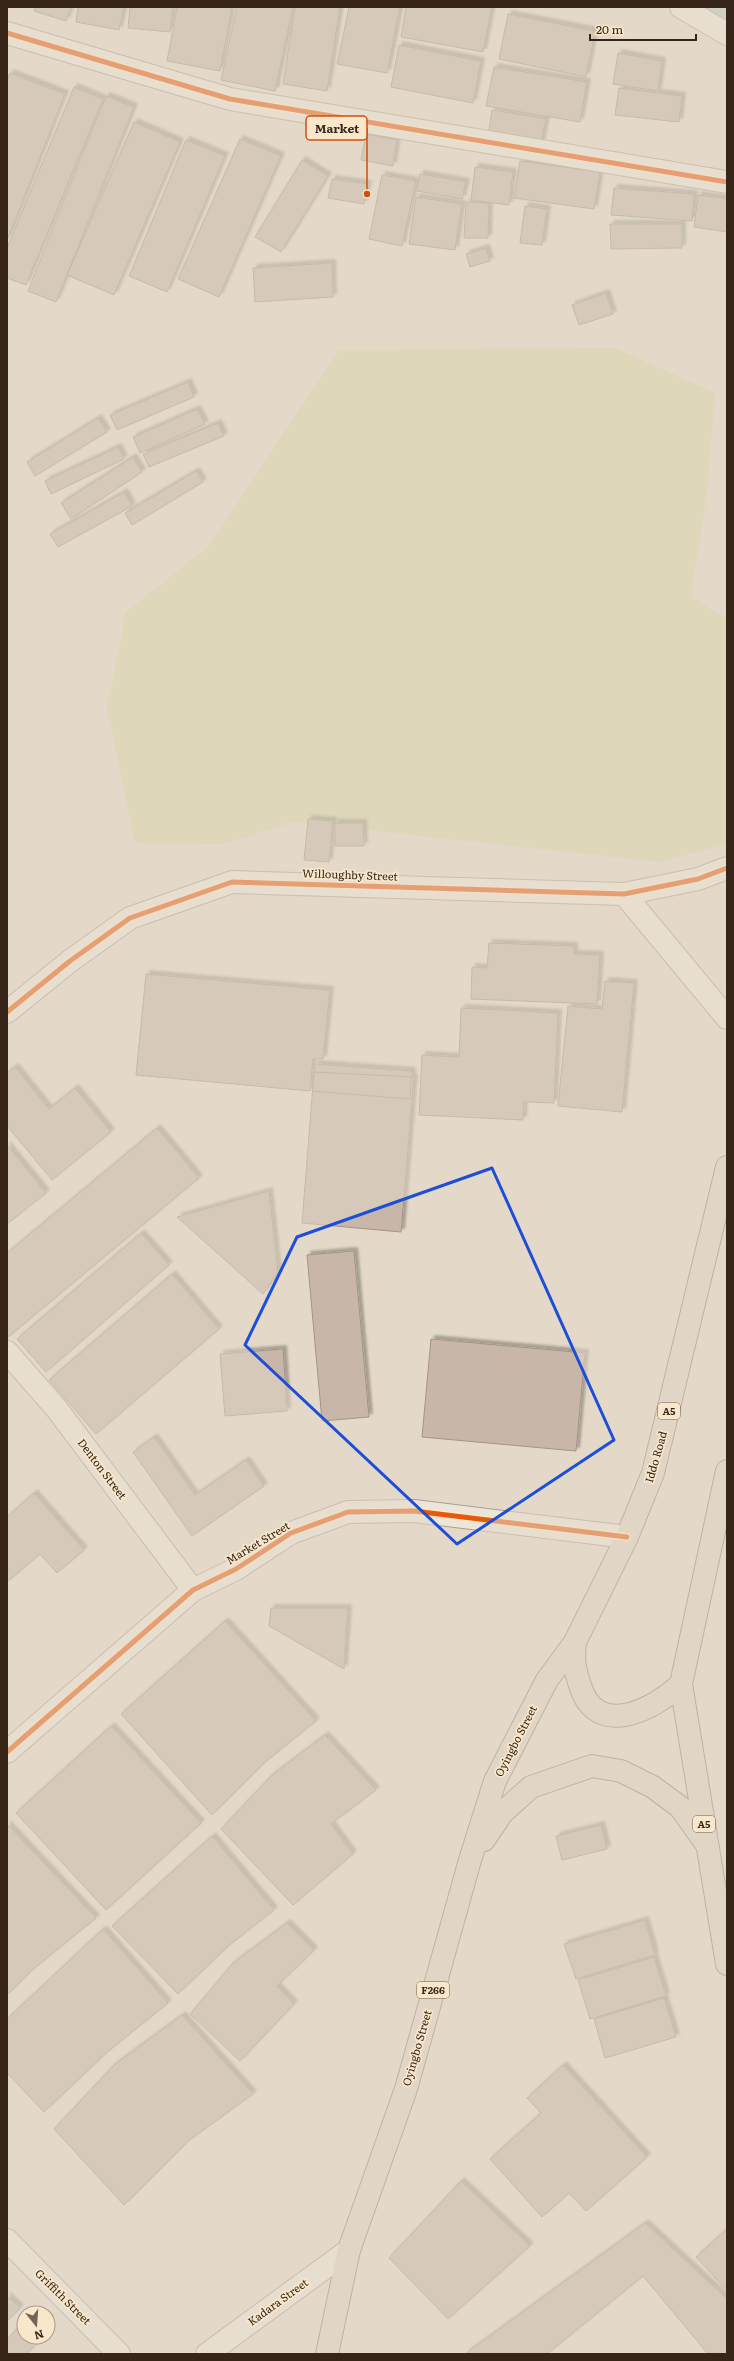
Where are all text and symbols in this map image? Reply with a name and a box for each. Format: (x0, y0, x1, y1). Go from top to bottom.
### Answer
scale bar (590, 16, 696, 42)
text: 20 m (596, 20, 623, 38)
callout: Market (306, 116, 367, 140)
text: Market (315, 119, 360, 137)
street label: Willoughby Street (302, 864, 399, 884)
road number: A5 (658, 1403, 680, 1419)
street label: Iddo Road (640, 1429, 670, 1484)
street label: Denton Street (75, 1435, 131, 1503)
street label: Market Street (223, 1516, 293, 1568)
street label: Oyingbo Street (490, 1702, 540, 1779)
road number: A5 (693, 1816, 715, 1832)
road number: F266 (417, 1982, 449, 1998)
street label: Oyingbo Street (398, 2007, 435, 2088)
street label: Griffith Street (32, 2265, 96, 2328)
street label: Kadara Street (244, 2273, 311, 2329)
north arrow (16, 2305, 56, 2345)
text: N (32, 2327, 46, 2345)

